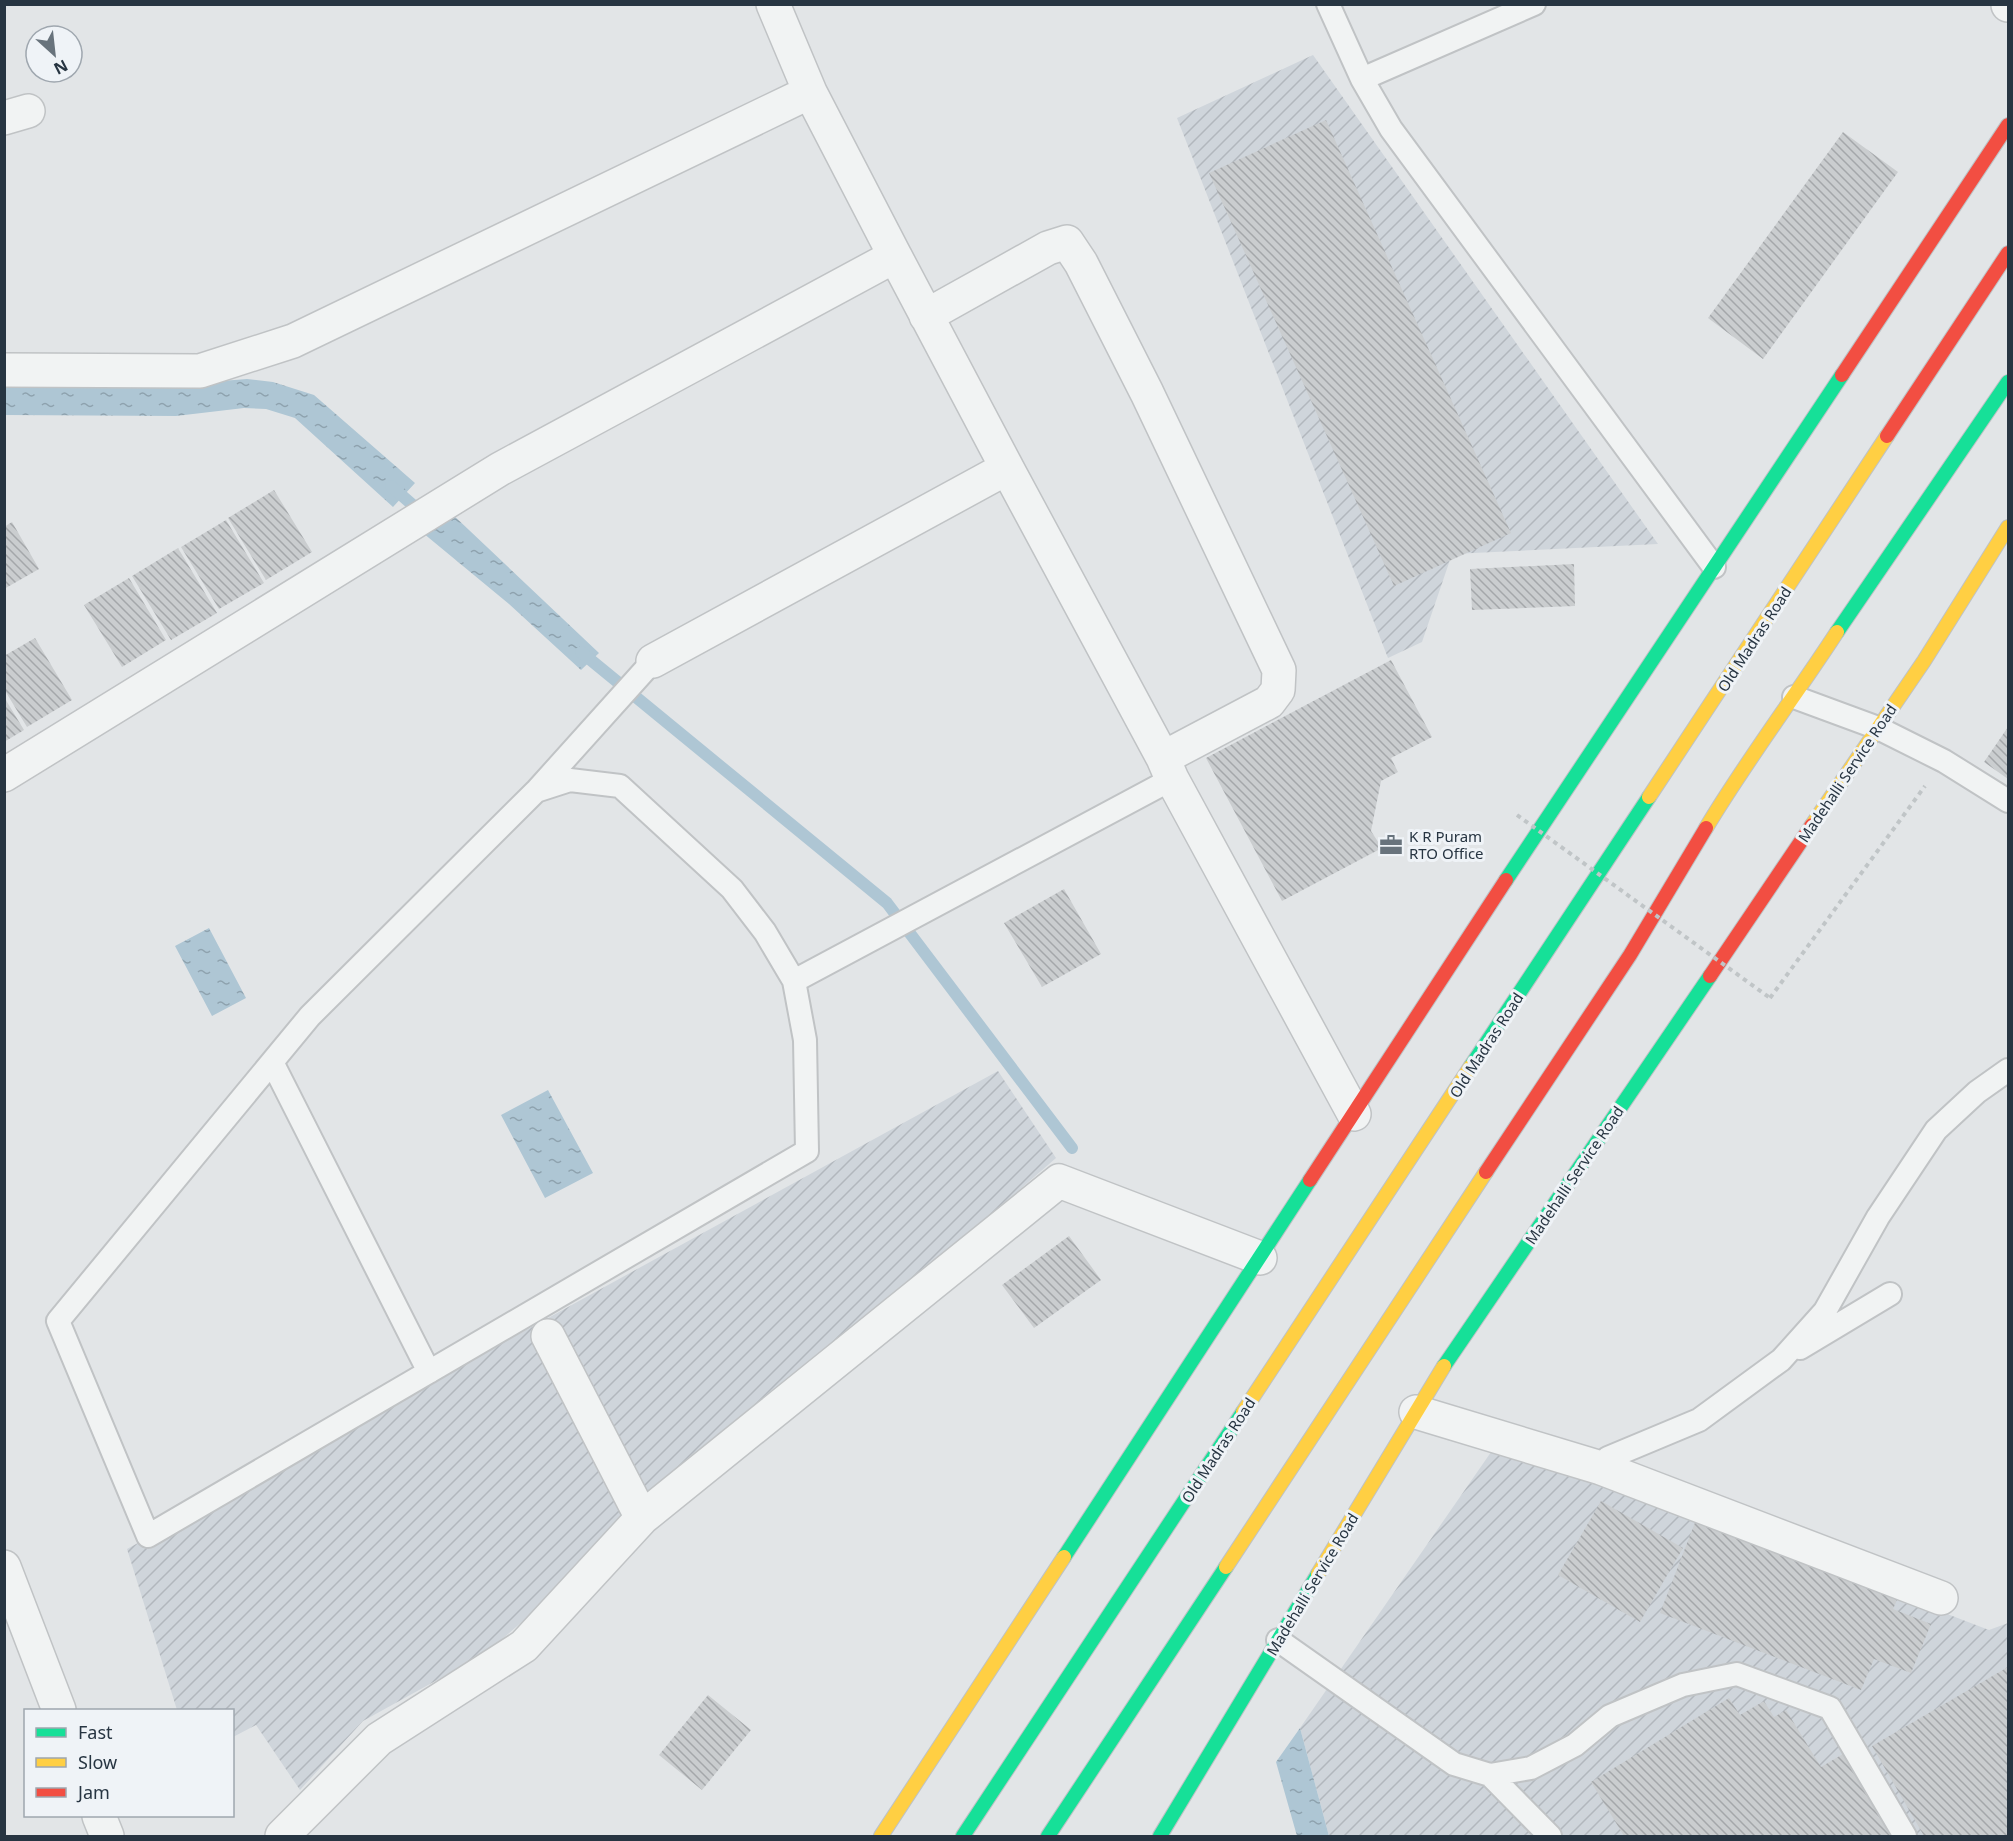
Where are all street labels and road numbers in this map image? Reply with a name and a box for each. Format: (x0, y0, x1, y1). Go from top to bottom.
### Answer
street label: Old Madras Road (1713, 583, 1795, 695)
street label: Madehalli Service Road (1793, 700, 1901, 846)
street label: Old Madras Road (1445, 989, 1527, 1101)
street label: Madehalli Service Road (1520, 1102, 1628, 1248)
street label: Old Madras Road (1177, 1394, 1259, 1506)
street label: Madehalli Service Road (1261, 1509, 1363, 1659)

